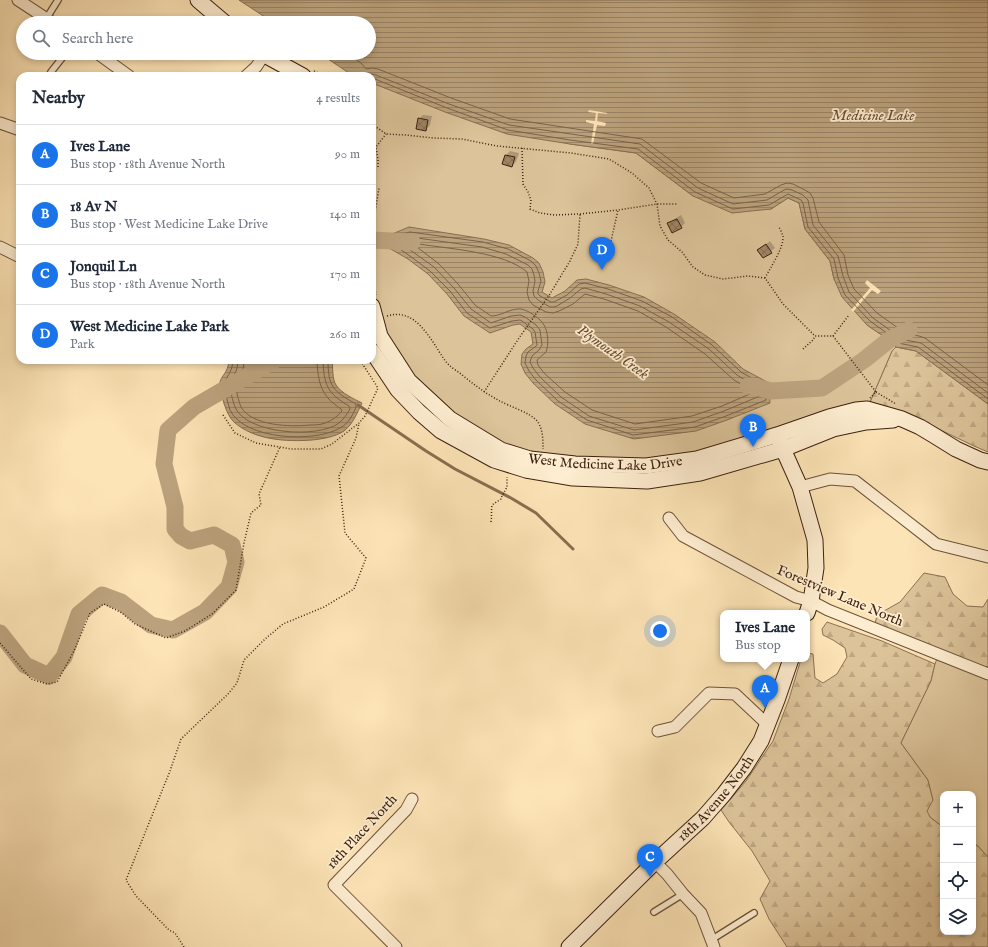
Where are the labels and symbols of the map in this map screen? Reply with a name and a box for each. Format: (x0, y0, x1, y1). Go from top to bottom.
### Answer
water label: Medicine Lake (832, 106, 914, 125)
pin: D (589, 237, 615, 270)
water label: Plymouth Creek (574, 321, 652, 383)
pin: B (740, 414, 766, 447)
street label: West Medicine Lake Drive (527, 450, 684, 475)
street label: Forestview Lane North (774, 561, 906, 631)
your location (650, 621, 670, 641)
pin: A (752, 675, 778, 708)
street label: 18th Avenue North (674, 752, 759, 846)
street label: 18th Place North (323, 790, 402, 873)
pin: C (637, 844, 663, 877)

